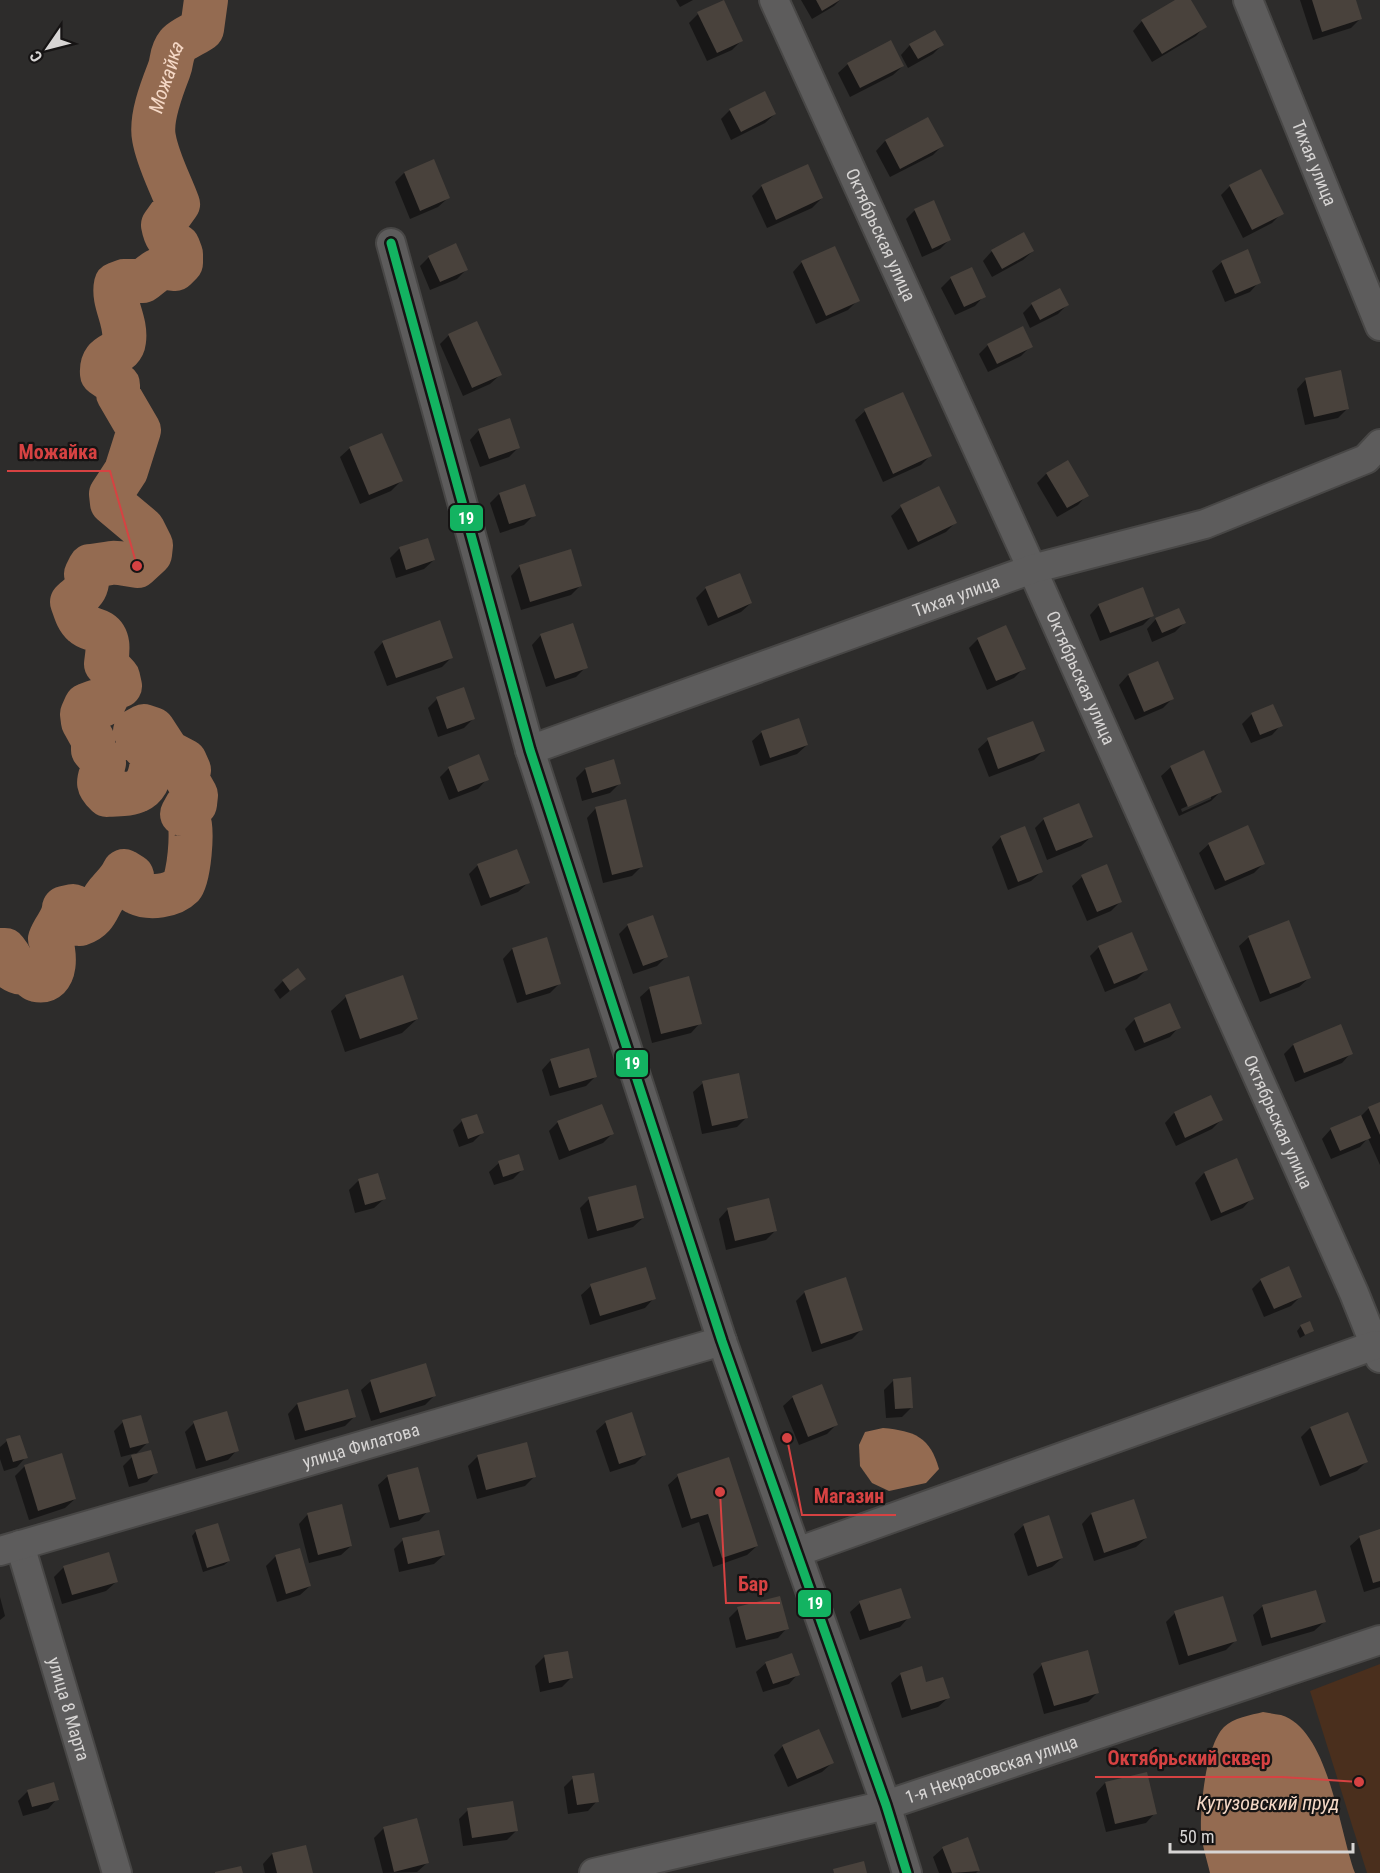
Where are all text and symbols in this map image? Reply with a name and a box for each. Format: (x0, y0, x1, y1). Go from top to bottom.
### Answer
north arrow (18, 18, 78, 78)
water label: Можайка (143, 36, 189, 116)
text: С (26, 47, 47, 66)
street label: Тихая улица (1288, 117, 1341, 209)
street label: Октябрьская улица (842, 165, 920, 305)
callout: Можайка (7, 433, 110, 471)
text: Можайка (19, 440, 97, 464)
line badge: 19 (449, 504, 484, 532)
text: 19 (458, 509, 474, 528)
street label: Тихая улица (910, 571, 1002, 621)
street label: Октябрьская улица (1042, 608, 1120, 748)
line badge: 19 (615, 1049, 649, 1078)
street label: Октябрьская улица (1240, 1052, 1317, 1192)
text: 19 (624, 1054, 640, 1073)
street label: улица Филатова (300, 1419, 422, 1472)
callout: Магазин (802, 1477, 896, 1515)
text: Магазин (814, 1484, 884, 1508)
callout: Бар (726, 1565, 780, 1603)
text: Бар (738, 1572, 768, 1596)
line badge: 19 (797, 1589, 832, 1618)
text: 19 (807, 1594, 823, 1613)
street label: улица 8 Марта (44, 1654, 94, 1763)
street label: 1-я Некрасовская улица (902, 1731, 1080, 1808)
callout: Октябрьский сквер (1095, 1739, 1282, 1777)
text: Октябрьский сквер (1107, 1746, 1271, 1770)
water label: Кутузовский пруд (1196, 1791, 1340, 1815)
scale bar (1170, 1816, 1353, 1854)
text: 50 m (1179, 1826, 1214, 1847)

